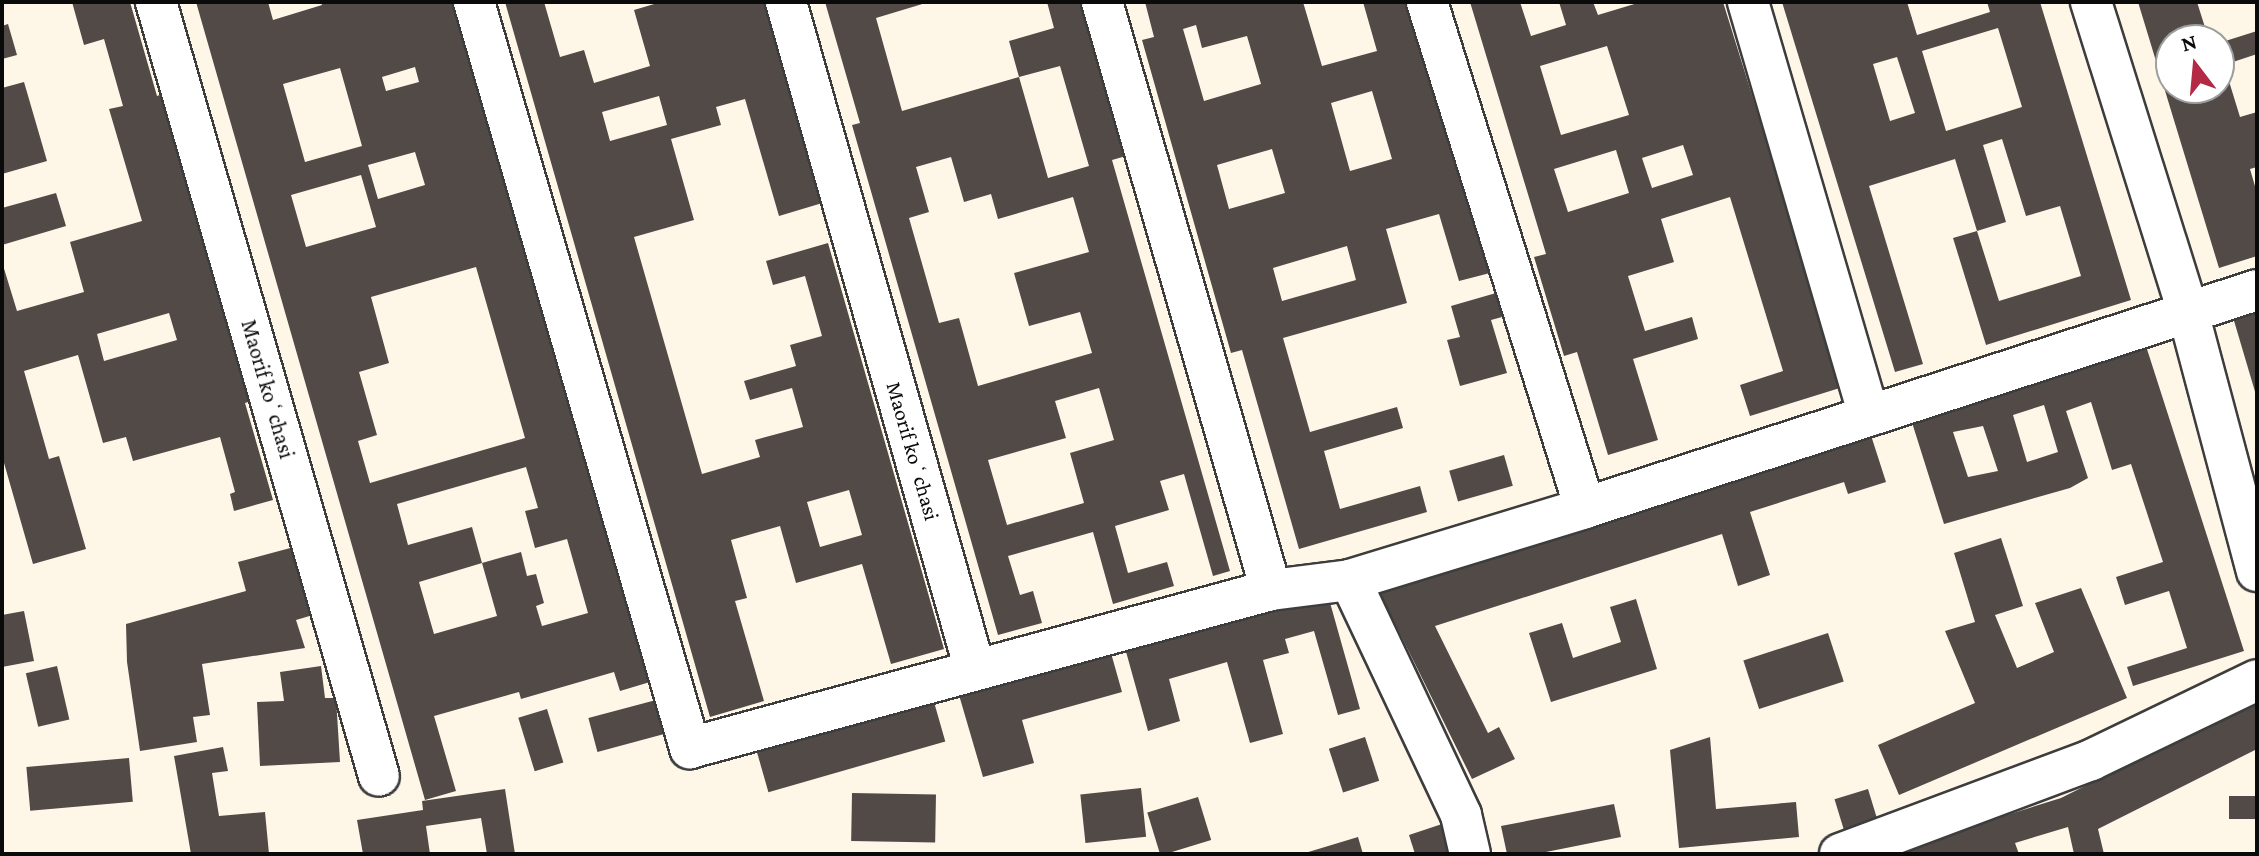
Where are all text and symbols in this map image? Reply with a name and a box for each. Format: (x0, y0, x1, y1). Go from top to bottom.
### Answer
north arrow (2155, 24, 2235, 104)
text: N (2178, 28, 2199, 56)
street label: Maorif koʻchasi (236, 317, 300, 461)
street label: Maorif koʻchasi (881, 379, 945, 523)

